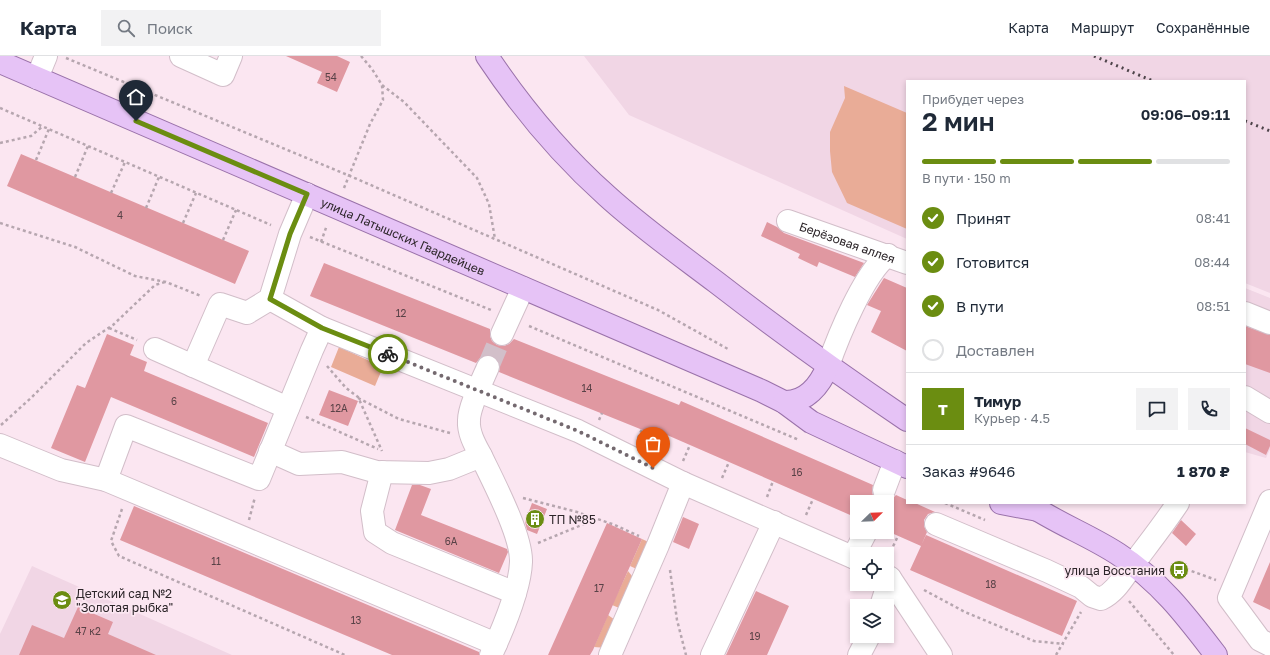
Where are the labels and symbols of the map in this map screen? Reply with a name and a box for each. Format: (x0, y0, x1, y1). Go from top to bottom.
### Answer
house number: 54 (325, 71, 337, 83)
pin (119, 80, 153, 121)
street label: улица Латышских Гвардейцев (319, 194, 488, 278)
house number: 4 (117, 209, 123, 221)
street label: Берёзовая аллея (797, 218, 897, 266)
house number: 12 (396, 307, 407, 319)
courier (368, 334, 408, 374)
house number: 14 (582, 382, 592, 394)
house number: 6 (171, 395, 177, 407)
house number: 12А (330, 402, 348, 414)
pin (636, 427, 670, 468)
house number: 16 (792, 466, 802, 478)
north arrow (850, 495, 894, 539)
building icon: ТП №85 (524, 508, 546, 530)
place label: ТП №85 (549, 512, 596, 527)
house number: 6А (445, 535, 458, 547)
house number: 11 (211, 555, 221, 567)
bus stop icon: улица Восстания (1168, 559, 1190, 581)
place label: улица Восстания (1065, 563, 1165, 578)
house number: 18 (986, 578, 996, 590)
house number: 17 (594, 582, 604, 594)
place label: Детский сад №2 "Золотая рыбка" (76, 586, 173, 615)
school or university icon: Детский сад №2 "Золотая рыбка" (51, 589, 73, 611)
house number: 13 (351, 614, 361, 626)
house number: 47 к2 (75, 625, 101, 637)
house number: 19 (750, 630, 760, 642)

